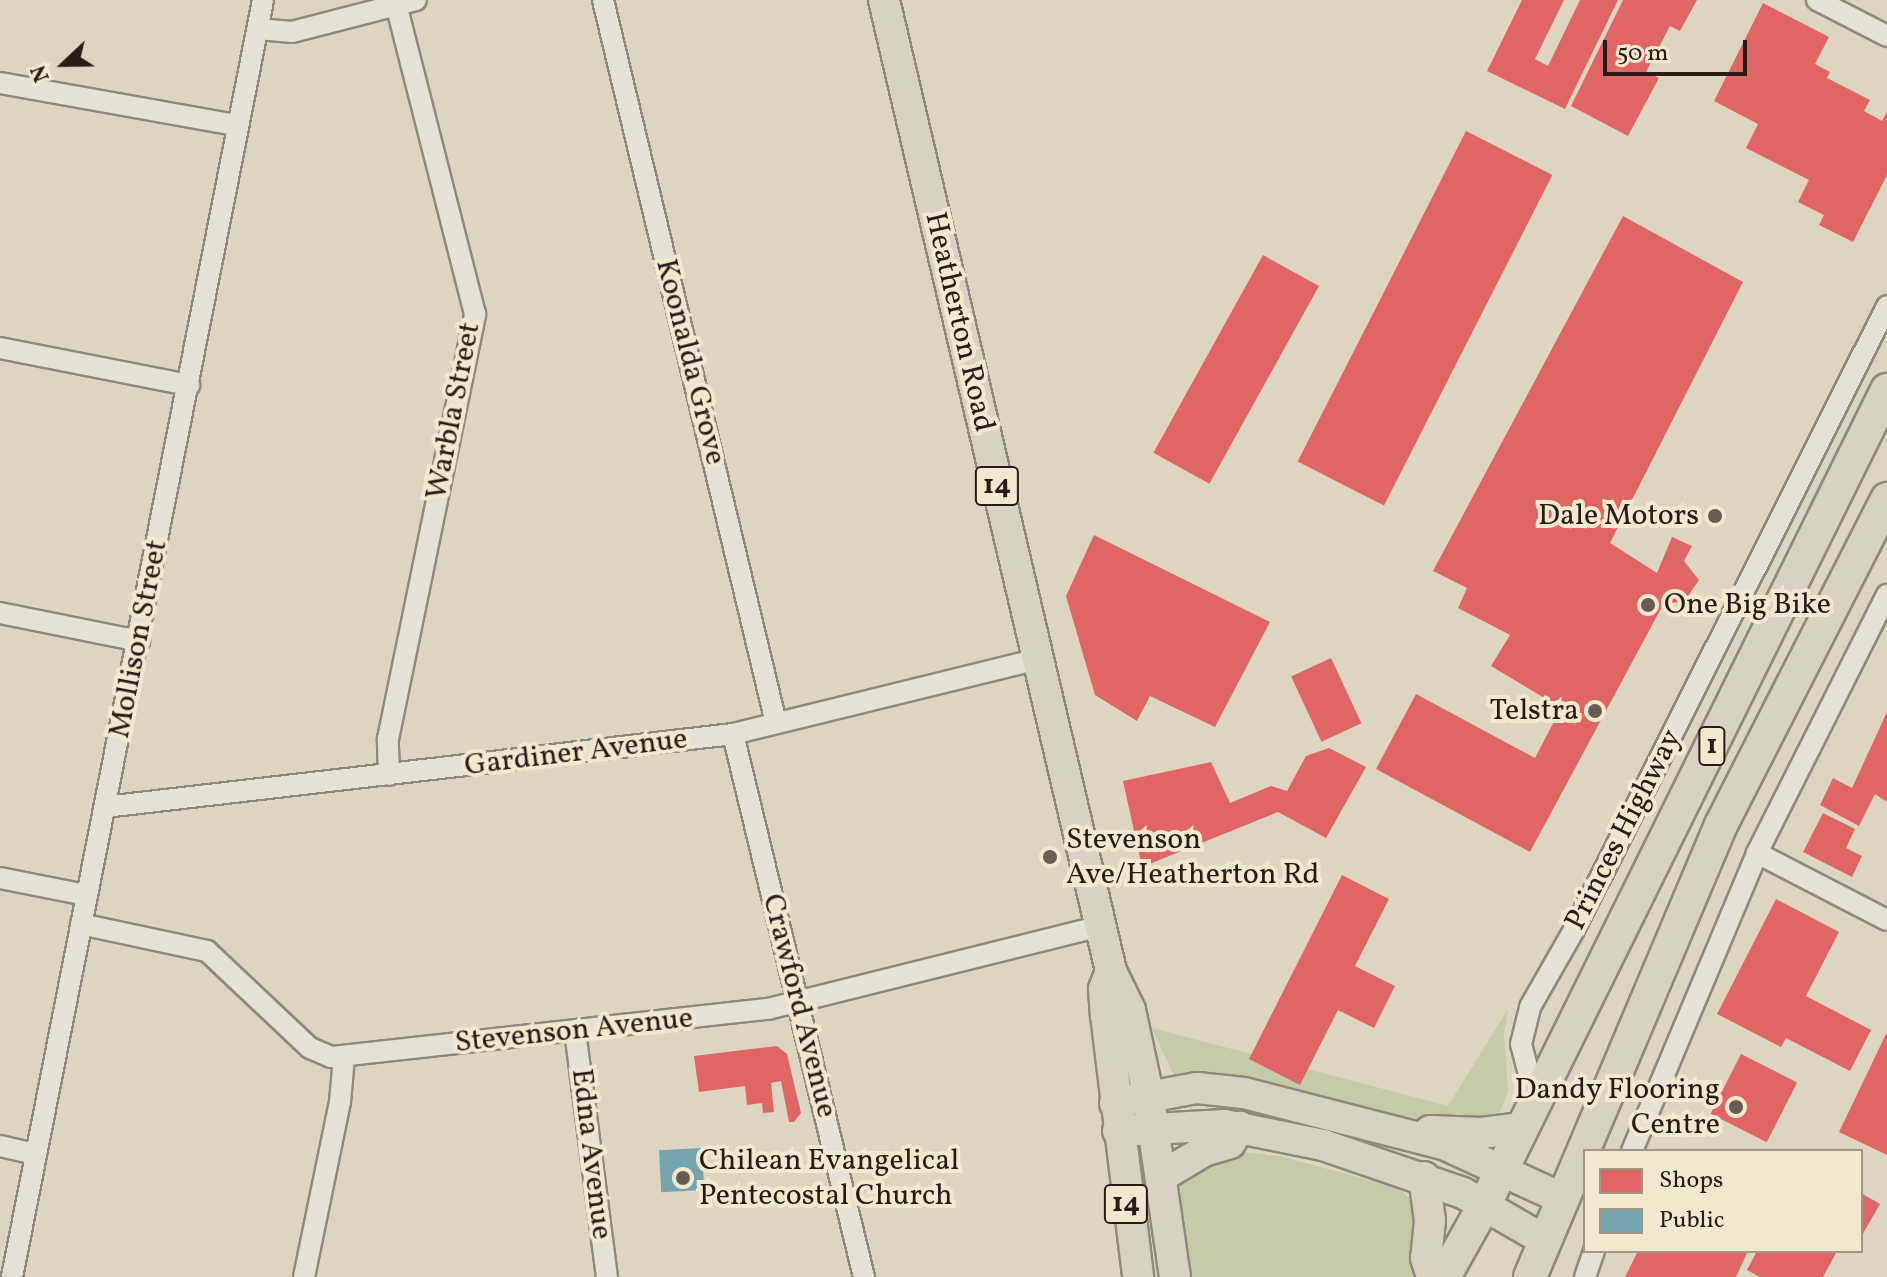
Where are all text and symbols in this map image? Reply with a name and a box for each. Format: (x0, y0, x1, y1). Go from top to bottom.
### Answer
north arrow (24, 24, 104, 104)
scale bar (1607, 24, 1751, 74)
text: 50 m (1617, 37, 1669, 71)
text: N (24, 60, 59, 86)
street label: Heatherton Road (916, 209, 1002, 435)
street label: Koonalda Grove (647, 255, 733, 469)
street label: Warbla Street (419, 319, 489, 503)
road number: 14 (973, 462, 1021, 510)
place label: Dale Motors (1538, 498, 1699, 534)
marker: Dale Motors (1706, 507, 1724, 525)
street label: Mollison Street (102, 537, 176, 741)
place label: One Big Bike (1664, 587, 1831, 623)
marker: One Big Bike (1639, 596, 1657, 614)
place label: Telstra (1489, 693, 1579, 729)
marker: Telstra (1586, 702, 1604, 720)
street label: Gardiner Avenue (463, 721, 689, 785)
road number: 1 (1698, 722, 1726, 770)
street label: Princes Highway (1558, 724, 1690, 936)
place label: Stevenson Ave/Heatherton Rd (1066, 822, 1319, 892)
marker: Stevenson Ave/Heatherton Rd (1041, 848, 1059, 866)
street label: Crawford Avenue (754, 890, 844, 1122)
street label: Stevenson Avenue (453, 1001, 695, 1061)
street label: Edna Avenue (563, 1066, 619, 1242)
place label: Dandy Flooring Centre (1514, 1072, 1720, 1142)
marker: Dandy Flooring Centre (1727, 1098, 1745, 1116)
place label: Chilean Evangelical Pentecostal Church (699, 1143, 959, 1214)
legend (1583, 1149, 1863, 1253)
text: Shops (1659, 1164, 1723, 1198)
marker: Chilean Evangelical Pentecostal Church (674, 1169, 692, 1187)
road number: 14 (1102, 1180, 1150, 1228)
text: Public (1659, 1204, 1725, 1238)

